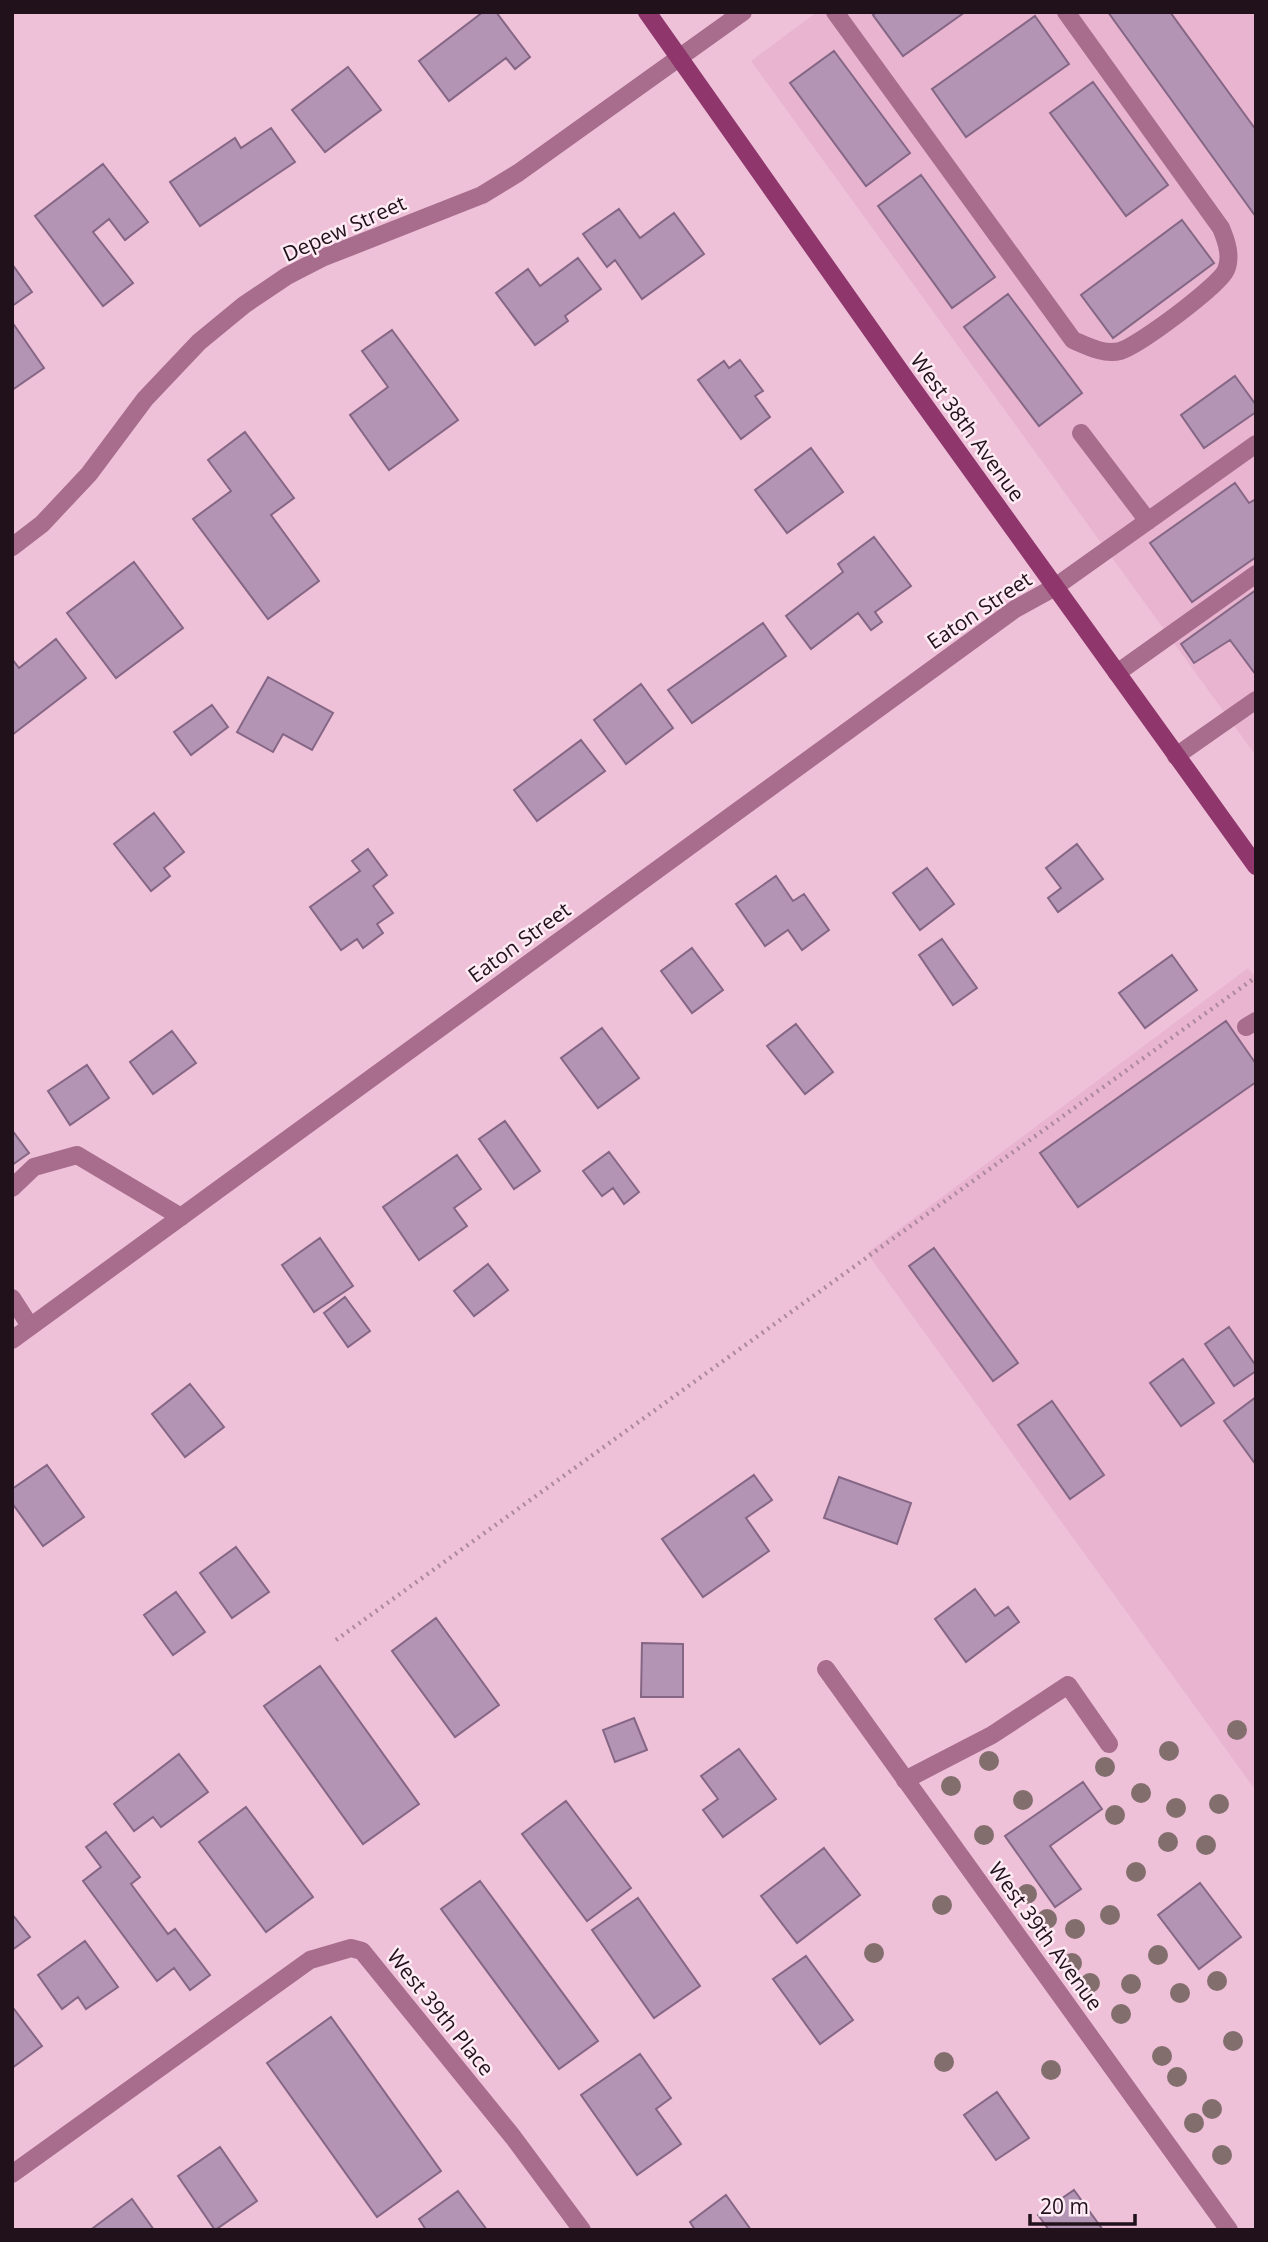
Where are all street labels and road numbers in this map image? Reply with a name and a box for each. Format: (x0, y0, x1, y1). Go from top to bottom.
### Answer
street label: Depew Street (278, 188, 410, 268)
street label: West 38th Avenue (905, 347, 1031, 507)
street label: Eaton Street (921, 565, 1037, 655)
street label: Eaton Street (462, 895, 576, 989)
street label: West 39th Avenue (983, 1856, 1109, 2016)
street label: West 39th Place (381, 1943, 501, 2081)

